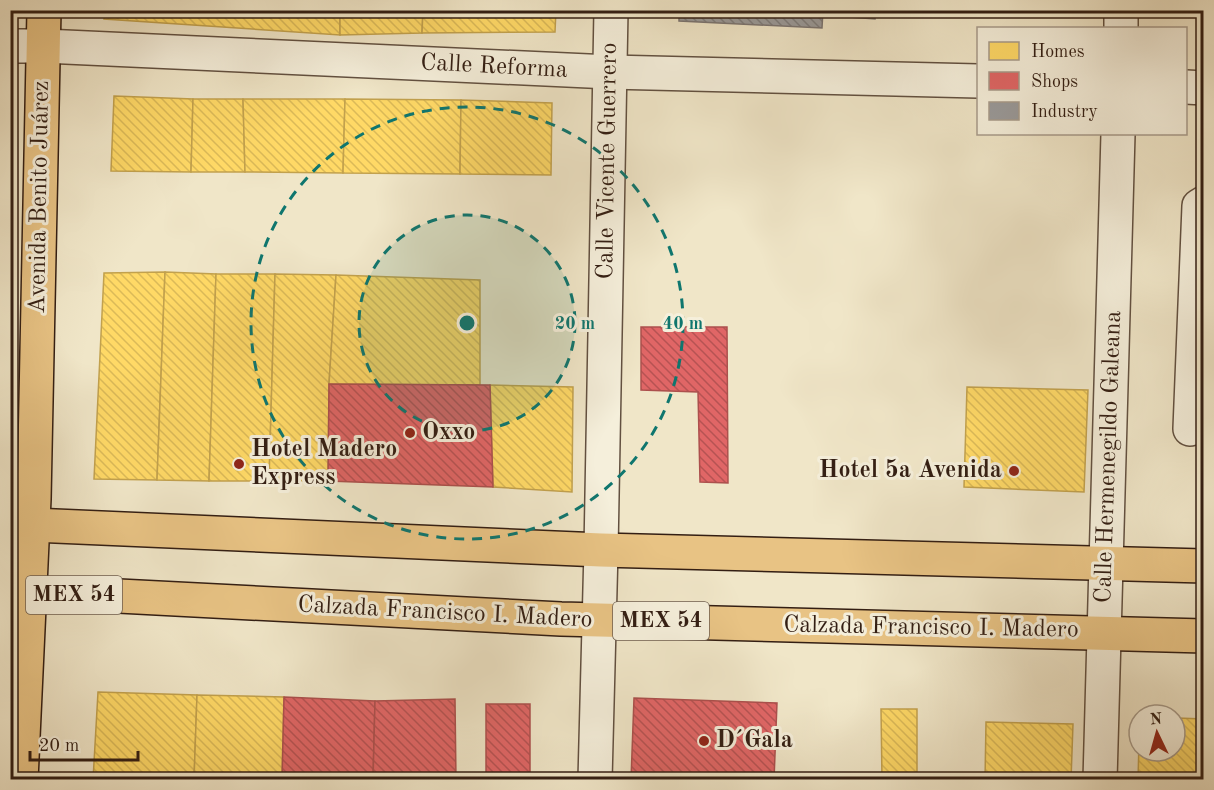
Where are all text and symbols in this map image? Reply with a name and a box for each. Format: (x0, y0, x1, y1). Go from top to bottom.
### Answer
legend (977, 27, 1187, 135)
street label: Calle Vicente Guerrero (594, 42, 622, 280)
text: Homes (1031, 43, 1085, 61)
street label: Calle Reforma (420, 51, 568, 83)
text: Shops (1031, 73, 1078, 91)
street label: Avenida Benito Juárez (26, 80, 54, 314)
text: Industry (1031, 103, 1098, 121)
street label: Calle Hermenegildo Galeana (1092, 310, 1126, 604)
centre of rings (457, 313, 477, 333)
text: 20 m (555, 315, 595, 333)
text: 40 m (663, 315, 703, 333)
place label: Oxxo (422, 421, 475, 445)
marker: Oxxo (403, 426, 417, 440)
place label: Hotel Madero Express (251, 438, 397, 490)
marker: Hotel Madero Express (232, 457, 246, 471)
place label: Hotel 5a Avenida (819, 458, 1002, 483)
marker: Hotel 5a Avenida (1007, 464, 1021, 478)
road number: MEX 54 (26, 576, 122, 614)
street label: Calzada Francisco I. Madero (297, 593, 593, 633)
road number: MEX 54 (613, 602, 709, 640)
street label: Calzada Francisco I. Madero (783, 613, 1079, 643)
north arrow (1127, 703, 1187, 763)
text: N (1149, 711, 1163, 729)
scale bar (30, 724, 138, 762)
place label: D´Gala (716, 729, 793, 753)
marker: D´Gala (697, 734, 711, 748)
text: 20 m (39, 737, 79, 755)

